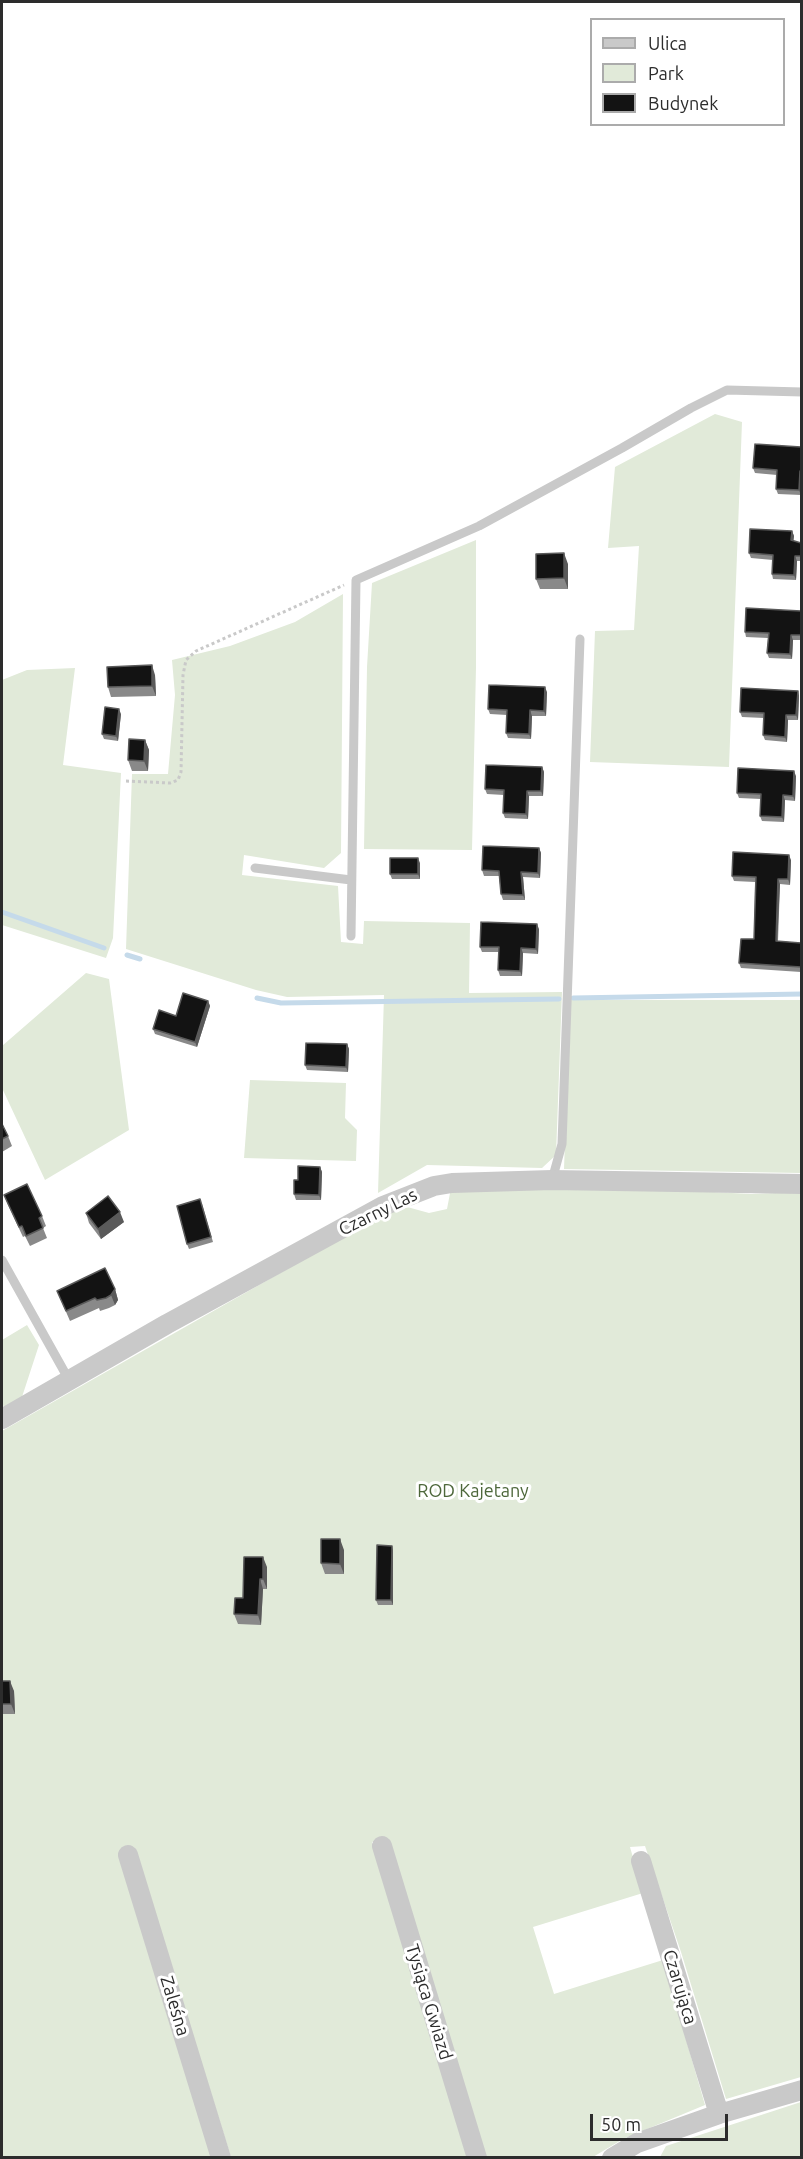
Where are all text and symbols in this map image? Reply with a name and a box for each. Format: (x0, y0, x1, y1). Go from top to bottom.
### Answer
legend (590, 18, 785, 126)
text: Ulica (648, 33, 687, 53)
text: Park (648, 63, 684, 83)
text: Budynek (648, 93, 718, 113)
street label: Czarny Las (335, 1184, 421, 1240)
park label: ROD Kajetany (417, 1480, 529, 1502)
street label: Tysiąca Gwiazd (401, 1942, 457, 2062)
street label: Czarująca (658, 1947, 702, 2027)
street label: Zaleśna (156, 1973, 194, 2039)
scale bar (593, 2102, 731, 2140)
text: 50 m (601, 2114, 641, 2134)

